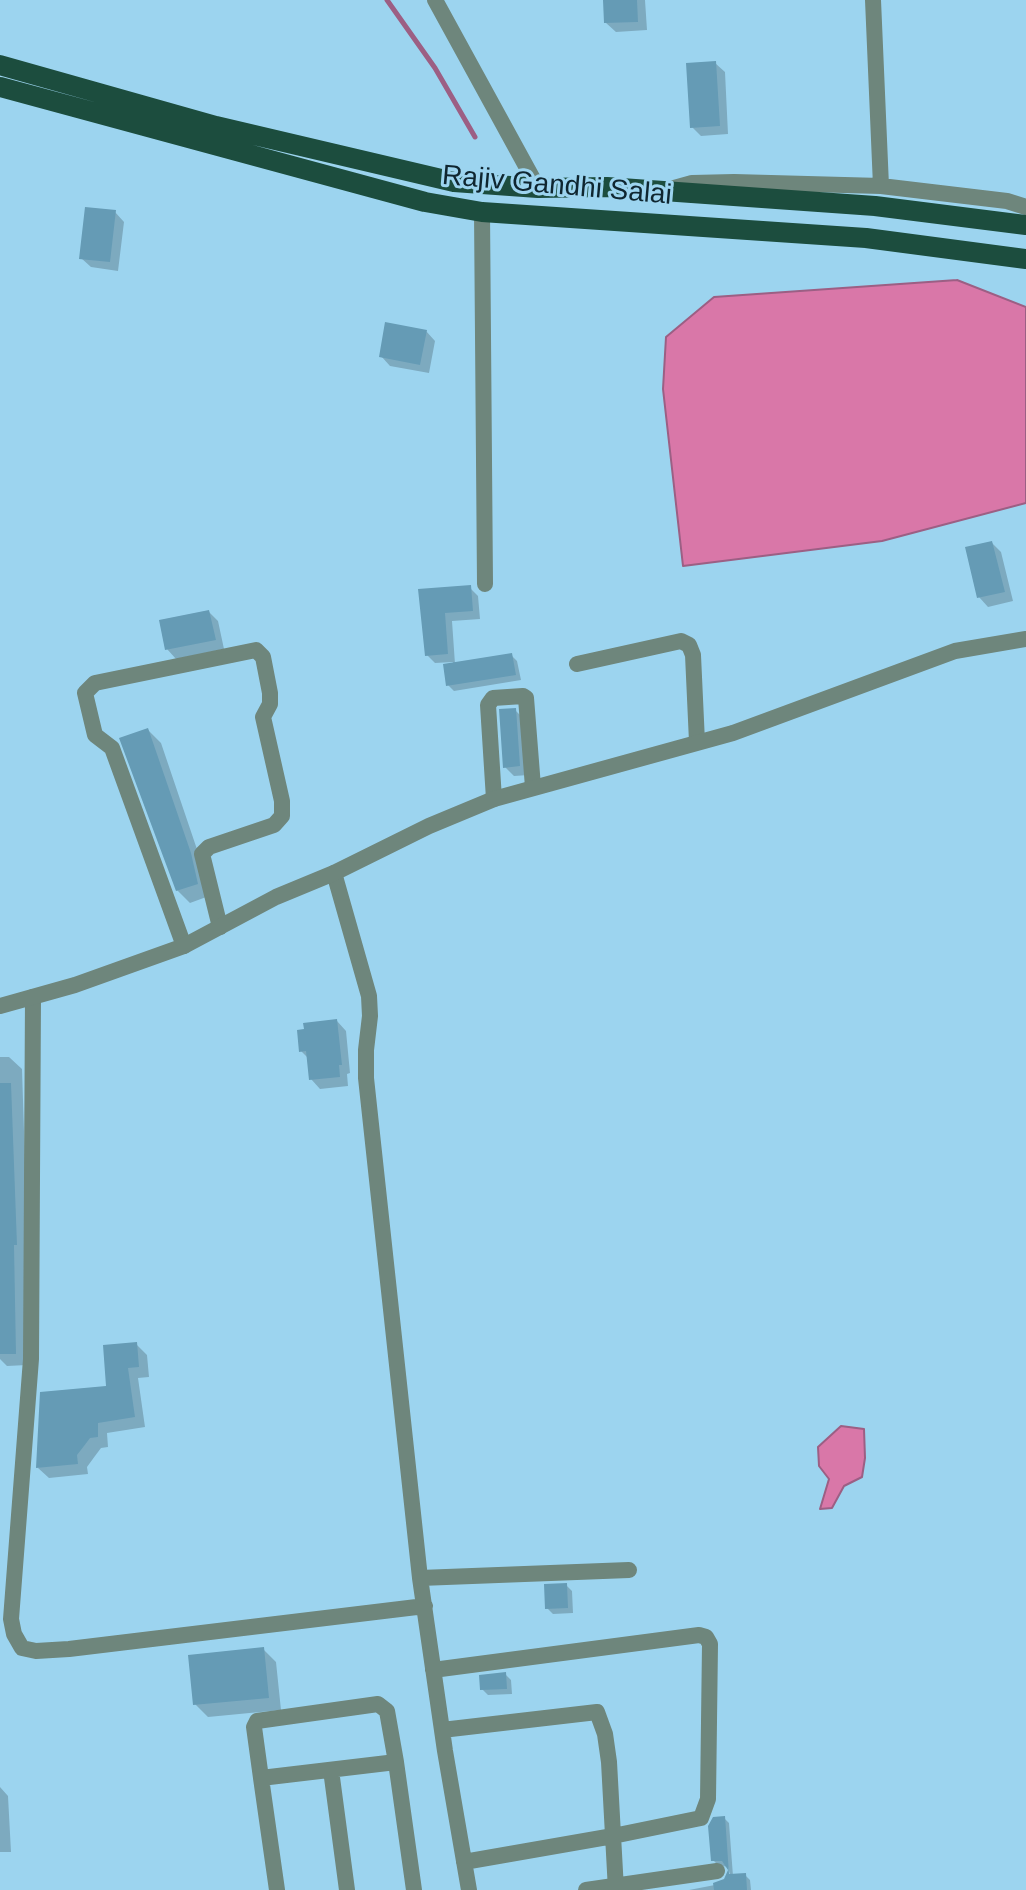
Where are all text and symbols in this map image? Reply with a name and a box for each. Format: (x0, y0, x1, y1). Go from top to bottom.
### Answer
street label: Rajiv Gandhi Salai (441, 159, 673, 213)

